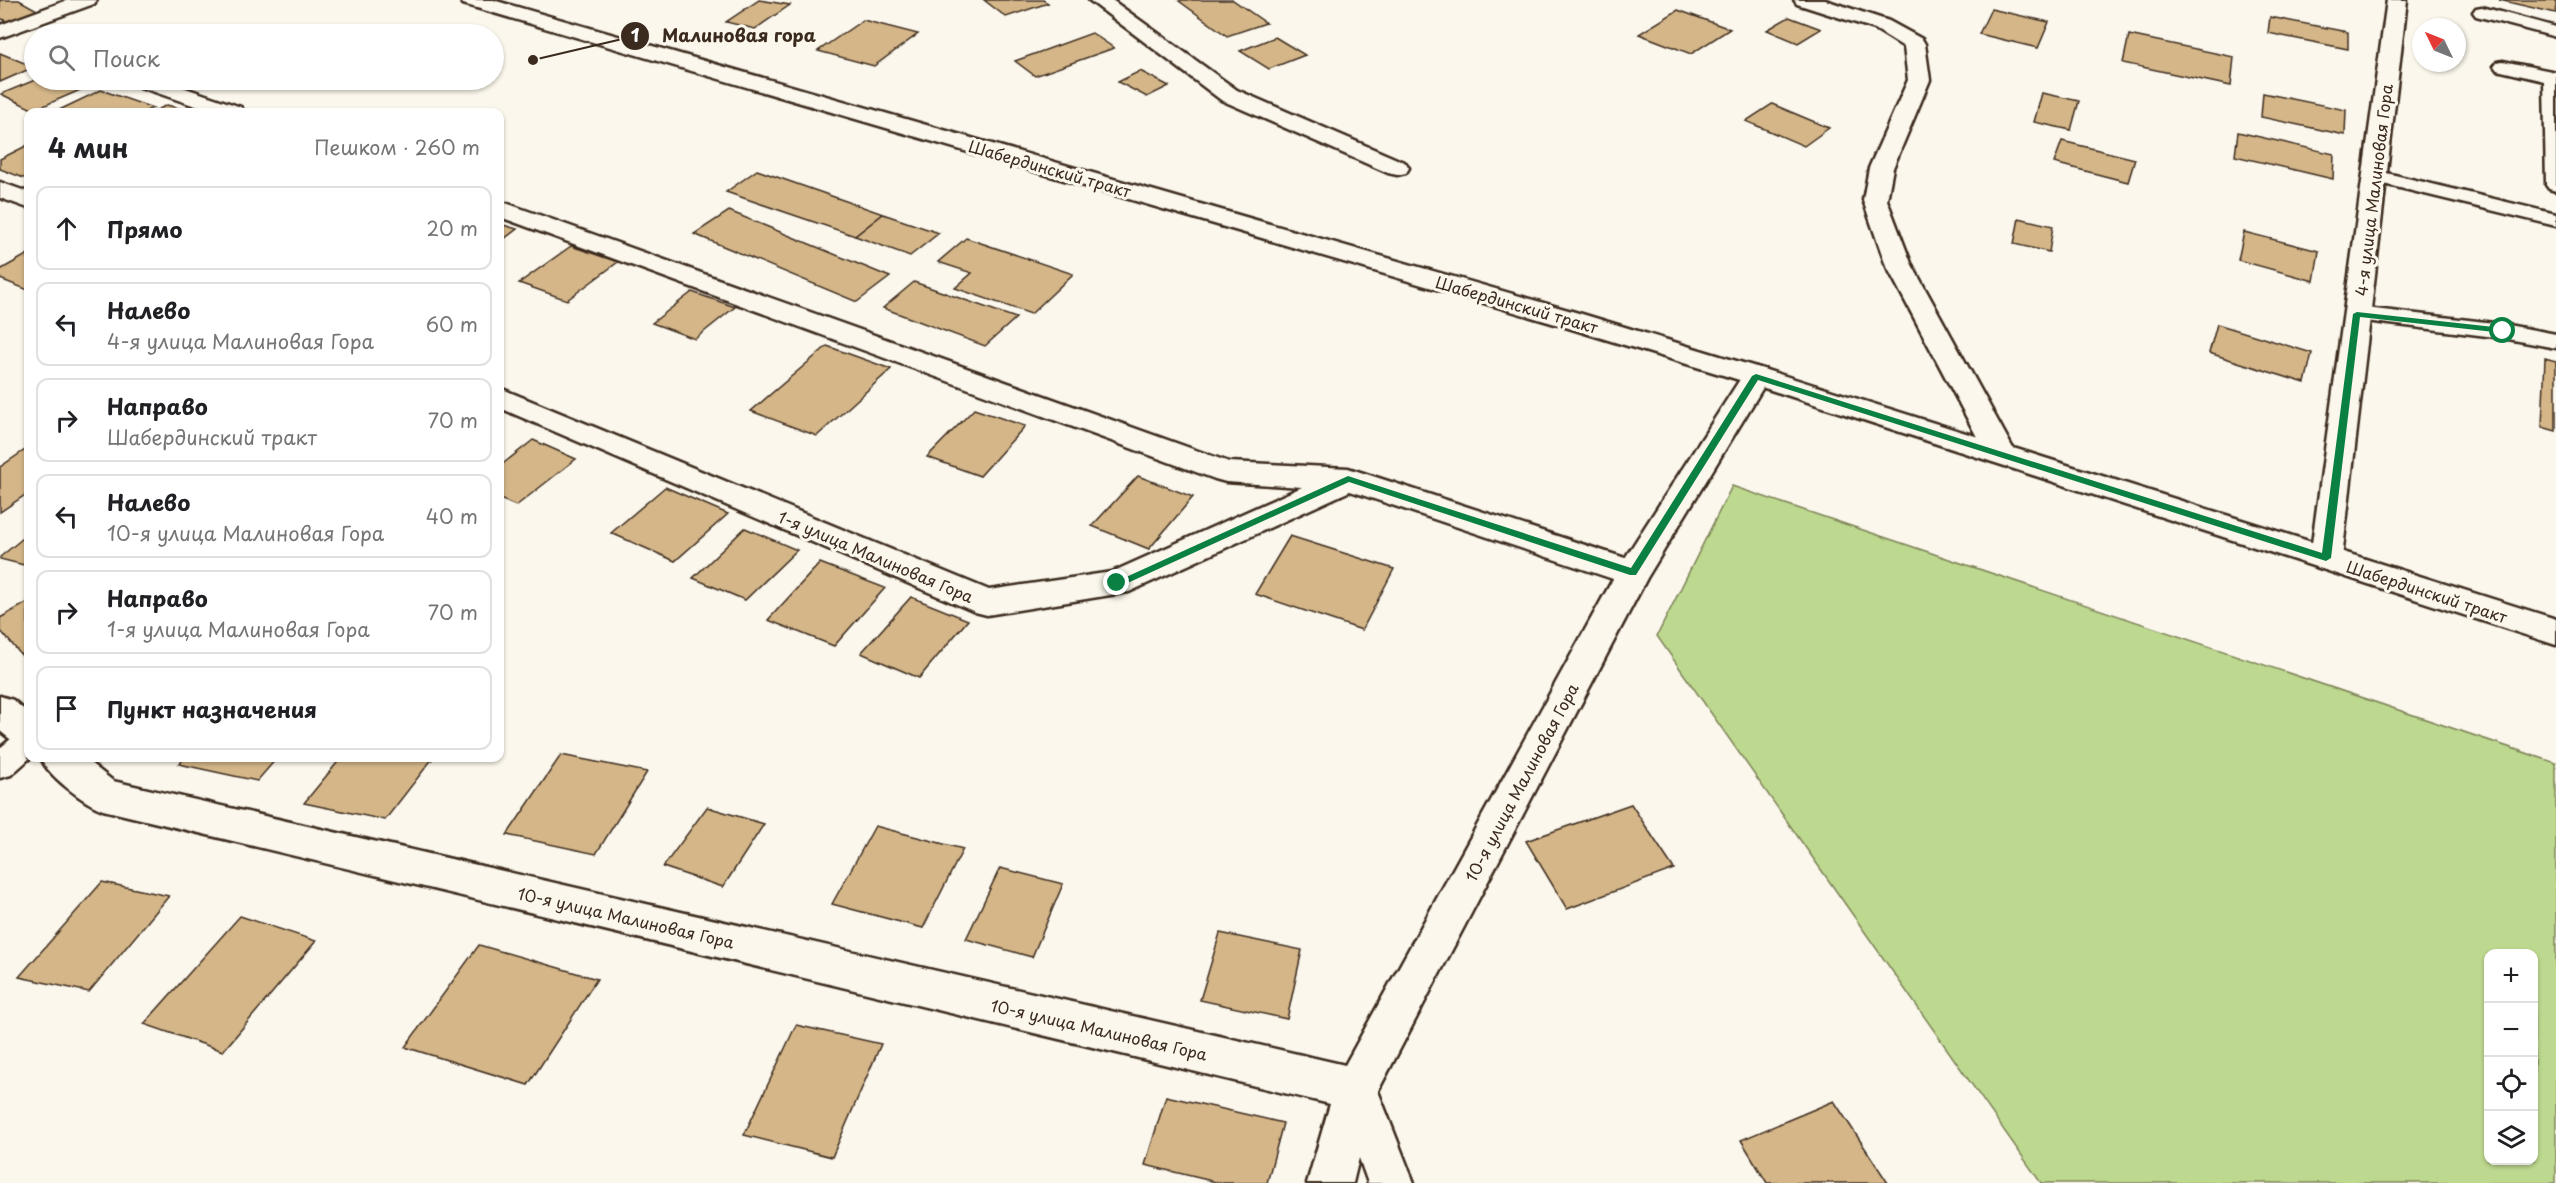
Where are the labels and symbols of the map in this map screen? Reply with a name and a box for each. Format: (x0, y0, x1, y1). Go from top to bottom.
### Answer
callout: Малиновая гора (620, 18, 828, 54)
north arrow (2412, 18, 2466, 72)
text: 1 (631, 21, 640, 48)
text: Малиновая гора (662, 21, 816, 48)
street label: 4-я улица Малиновая Гора (2348, 83, 2398, 297)
street label: Шабердинский тракт (966, 133, 1134, 203)
street label: Шабердинский тракт (1433, 269, 1601, 339)
route start (2489, 317, 2515, 343)
street label: 1-я улица Малиновая Гора (775, 504, 977, 608)
street label: Шабердинский тракт (2343, 554, 2511, 628)
route end (1103, 569, 1129, 595)
street label: 10-я улица Малиновая Гора (1458, 678, 1584, 886)
street label: 10-я улица Малиновая Гора (515, 880, 737, 954)
street label: 10-я улица Малиновая Гора (988, 992, 1210, 1066)

